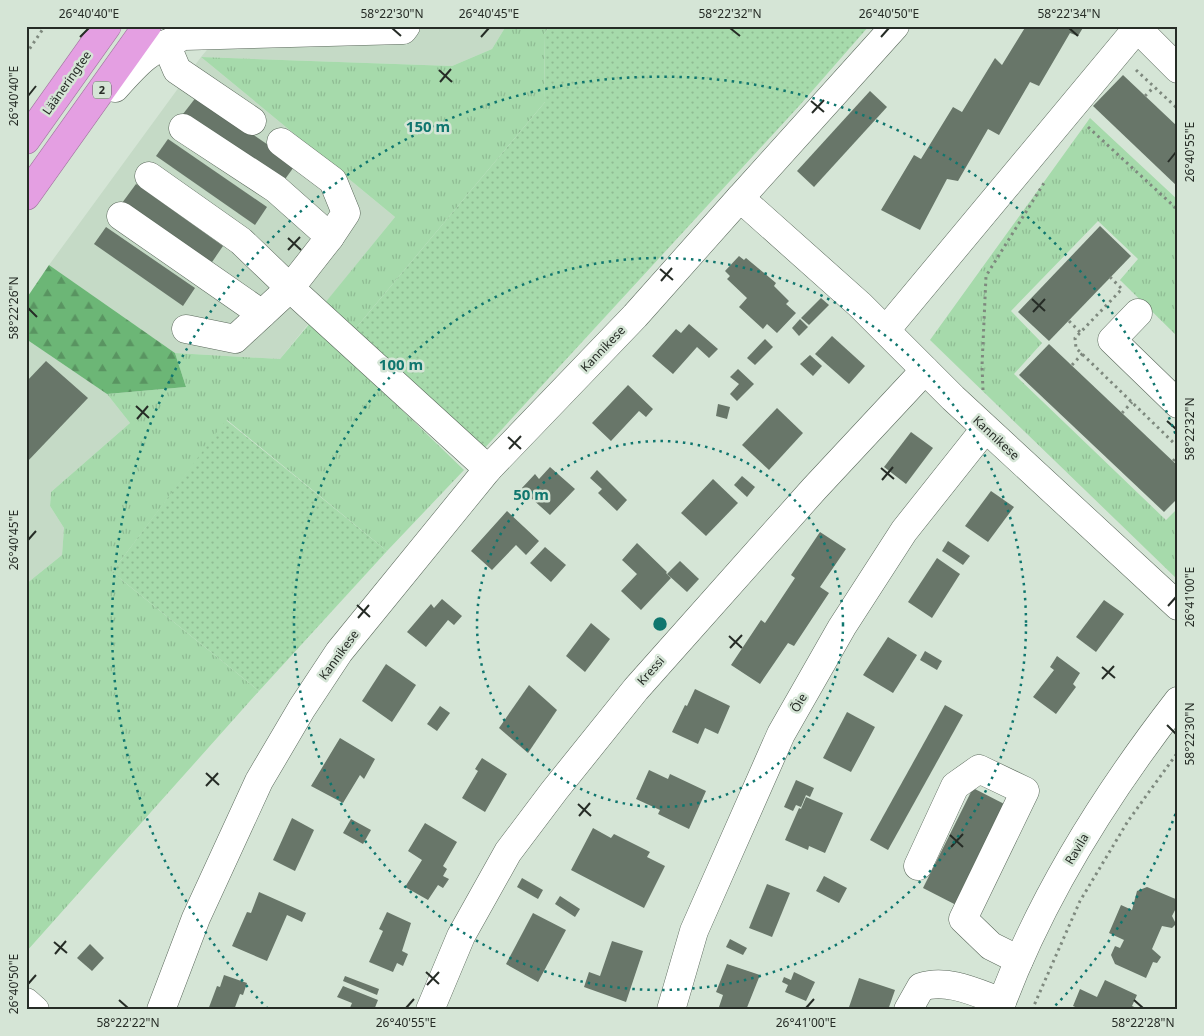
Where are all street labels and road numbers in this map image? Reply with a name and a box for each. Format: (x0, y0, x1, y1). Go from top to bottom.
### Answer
street label: Lääneringtee (38, 47, 95, 118)
road number: 2 (93, 82, 111, 98)
street label: Kannikese (576, 322, 629, 375)
street label: Kannikese (969, 412, 1023, 464)
street label: Kannikese (315, 626, 363, 683)
street label: Kressi (633, 653, 668, 689)
street label: Õie (786, 690, 811, 715)
street label: Ravila (1061, 830, 1092, 867)

